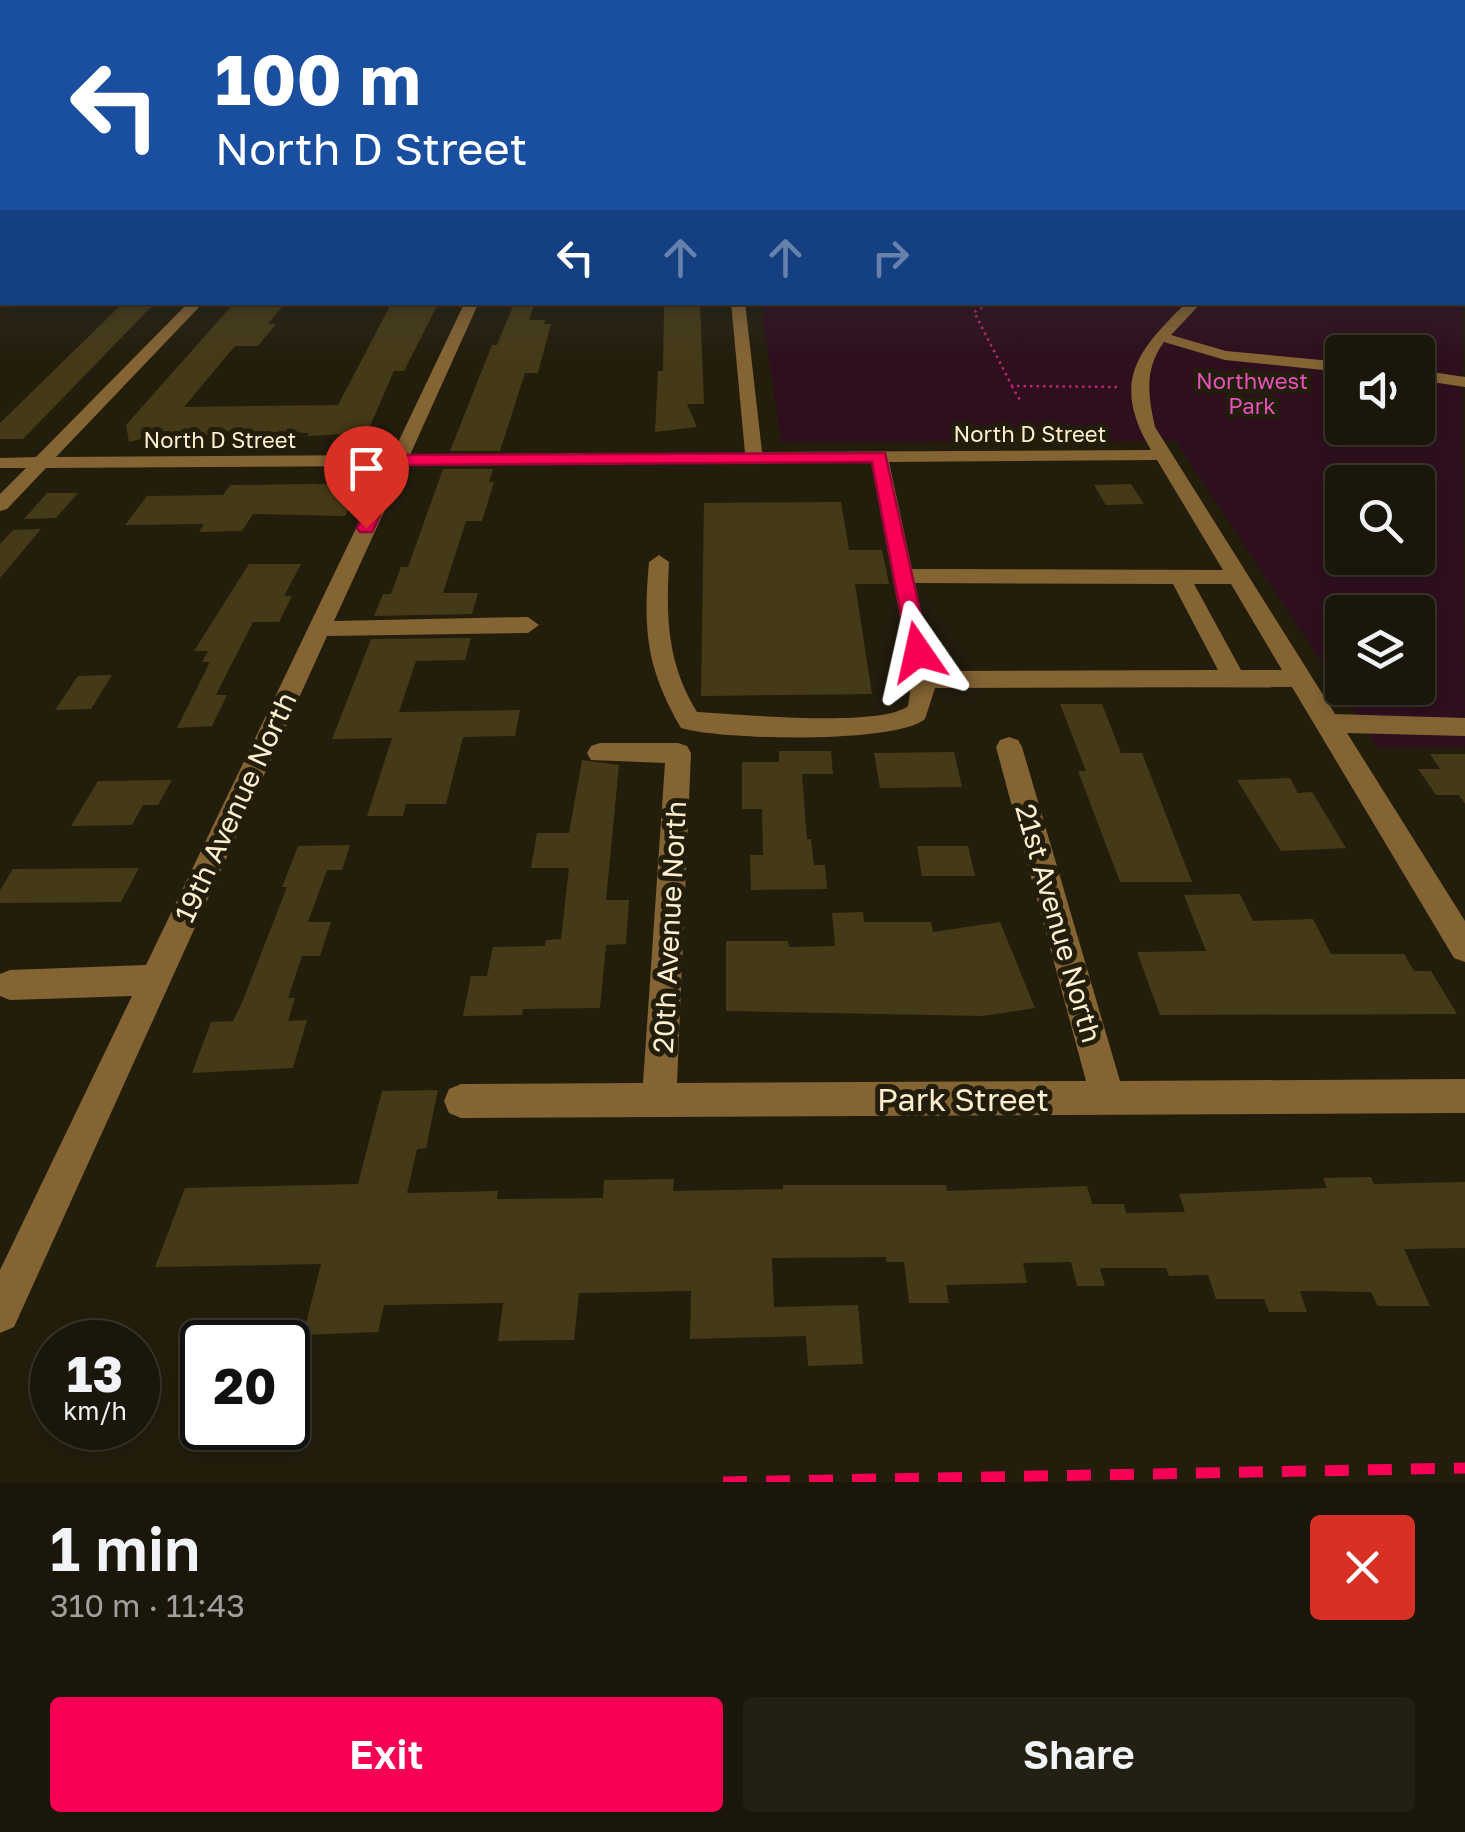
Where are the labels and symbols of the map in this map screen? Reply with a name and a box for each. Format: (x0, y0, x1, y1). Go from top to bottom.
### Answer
park label: Northwest Park (1196, 367, 1308, 419)
street label: North D Street (954, 420, 1106, 447)
street label: North D Street (144, 426, 296, 453)
pin (324, 426, 409, 529)
position arrow (866, 600, 970, 704)
street label: 19th Avenue North (167, 687, 303, 927)
street label: 20th Avenue North (646, 800, 692, 1054)
street label: 21st Avenue North (1009, 800, 1109, 1046)
street label: Park Street (877, 1080, 1049, 1118)
speed limit sign: 20 (180, 1320, 310, 1450)

